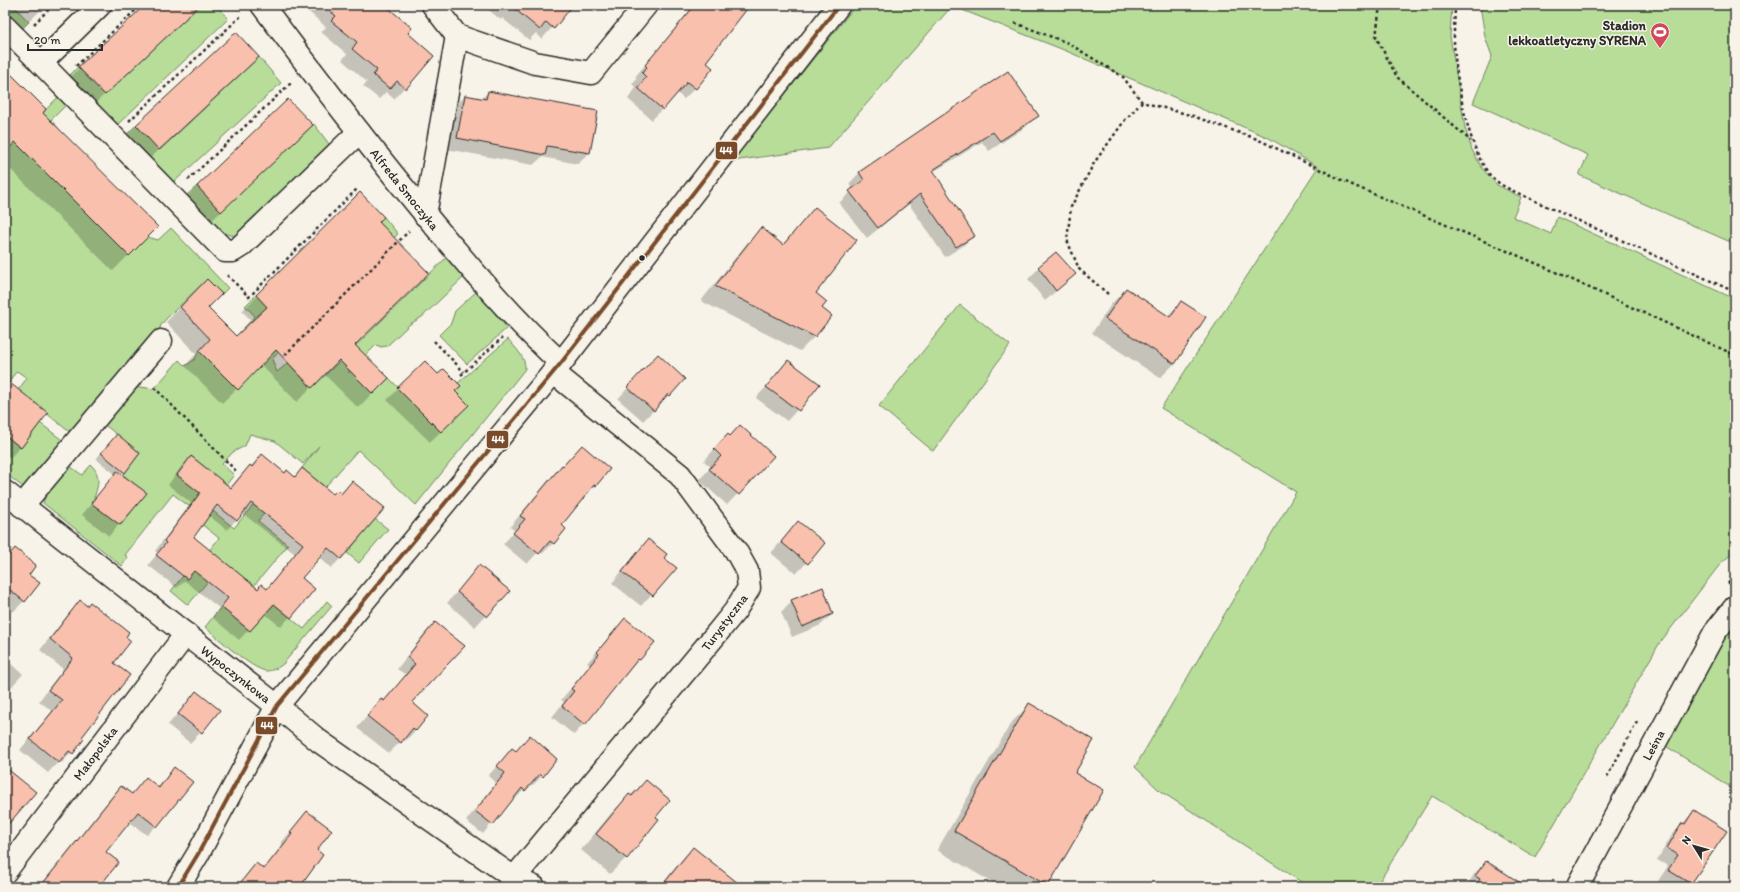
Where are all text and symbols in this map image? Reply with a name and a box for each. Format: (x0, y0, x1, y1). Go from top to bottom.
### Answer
place label: Stadion lekkoatletyczny SYRENA (1508, 18, 1647, 49)
sports icon: Stadion lekkoatletyczny SYRENA (1649, 21, 1671, 49)
scale bar (28, 26, 102, 52)
text: 20 m (34, 33, 61, 47)
line badge: 44 (715, 141, 738, 160)
text: 44 (719, 144, 733, 157)
street label: Alfreda Smoczyka (367, 145, 442, 233)
unlabelled marker (637, 253, 647, 263)
line badge: 44 (486, 430, 509, 449)
text: 44 (491, 433, 505, 446)
street label: Turystyczna (698, 591, 751, 654)
street label: Wypoczynkowa (198, 642, 274, 707)
line badge: 44 (255, 716, 278, 735)
text: 44 (260, 719, 274, 732)
street label: Małopolska (70, 723, 121, 783)
street label: Leśna (1639, 727, 1668, 763)
north arrow (1674, 826, 1714, 866)
text: N (1679, 833, 1694, 847)

